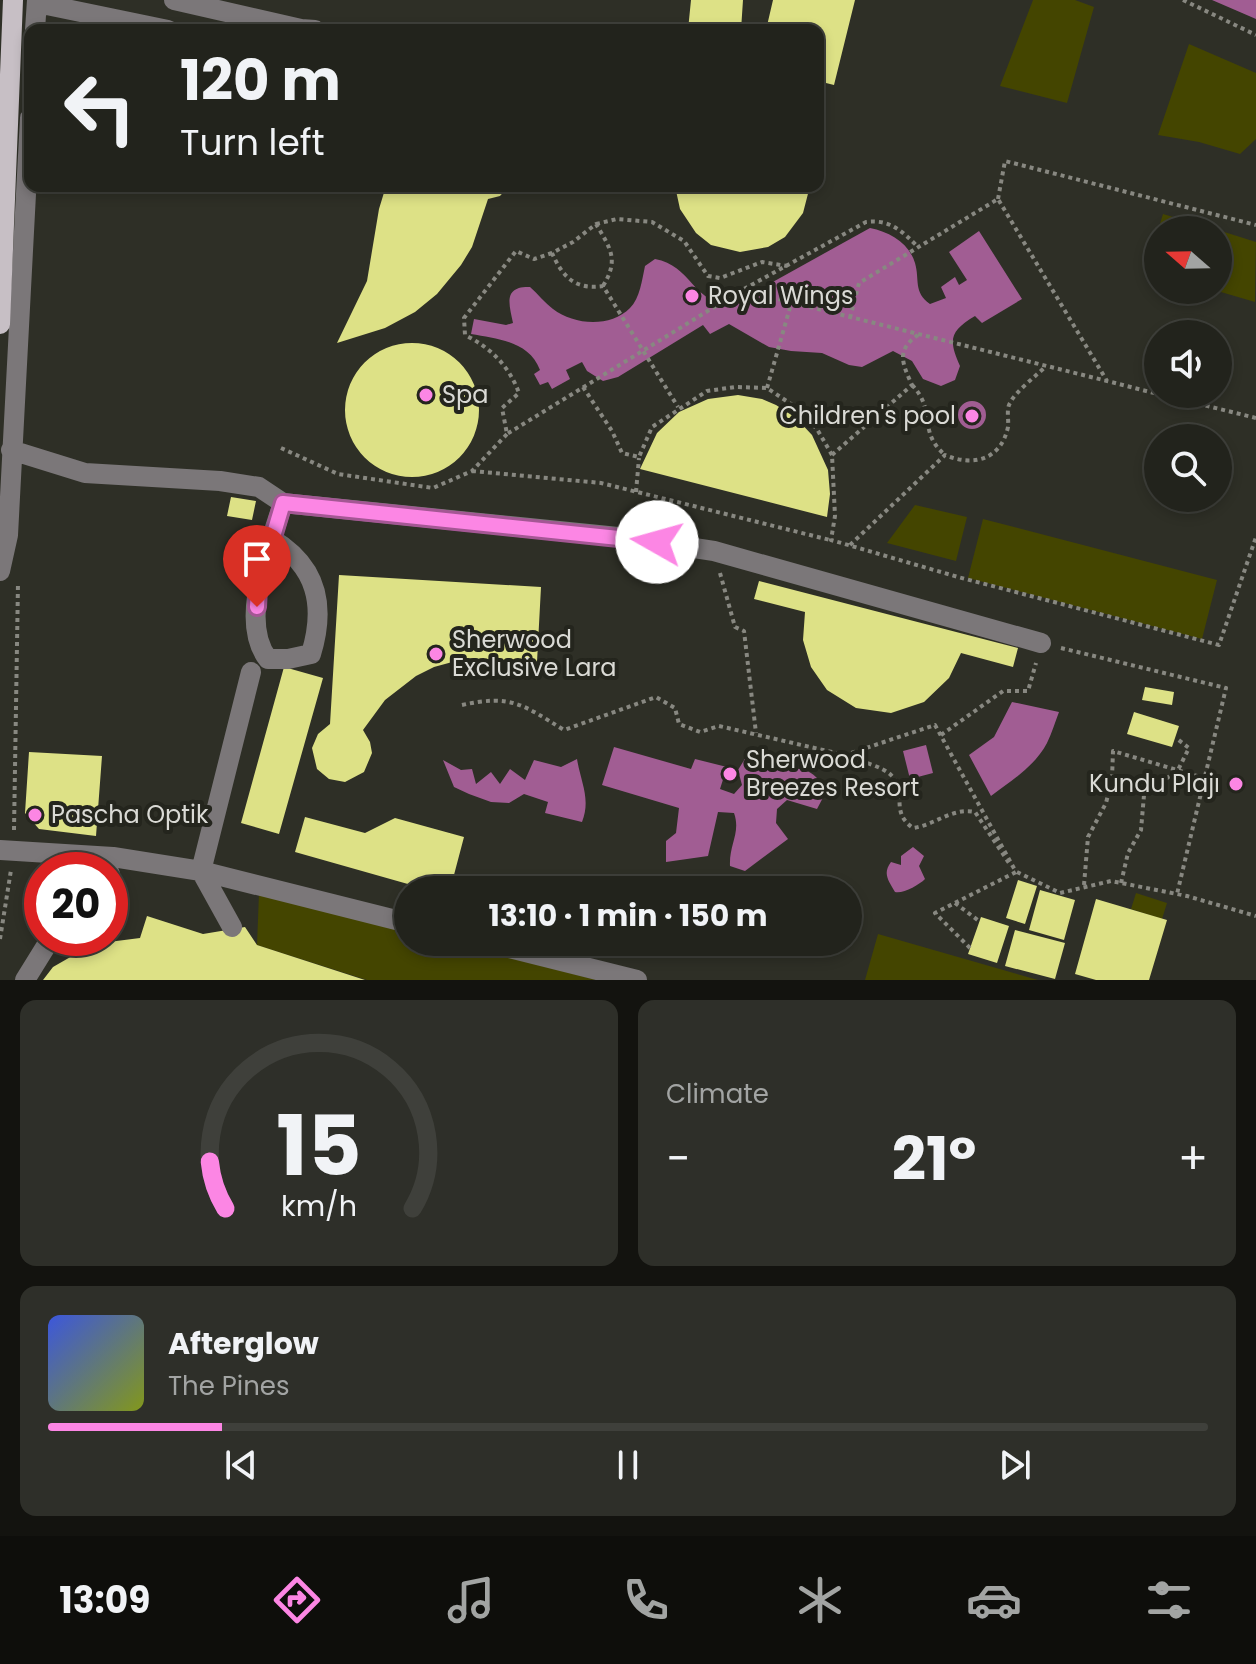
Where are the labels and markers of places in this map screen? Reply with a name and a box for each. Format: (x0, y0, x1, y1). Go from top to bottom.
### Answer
place label: Royal Wings (708, 279, 853, 312)
marker: Royal Wings (683, 287, 701, 305)
place label: Spa (442, 378, 489, 411)
marker: Spa (417, 386, 435, 404)
place label: Children's pool (779, 399, 956, 432)
marker: Children's pool (963, 407, 981, 425)
pin (223, 525, 291, 607)
place label: Sherwood Exclusive Lara (452, 623, 617, 684)
marker: Sherwood Exclusive Lara (427, 645, 445, 663)
place label: Sherwood Breezes Resort (746, 743, 919, 804)
marker: Sherwood Breezes Resort (721, 765, 739, 783)
place label: Kundu Plajı (1089, 767, 1220, 800)
marker: Kundu Plajı (1227, 775, 1245, 793)
place label: Pascha Optik (51, 798, 209, 831)
marker: Pascha Optik (26, 806, 44, 824)

